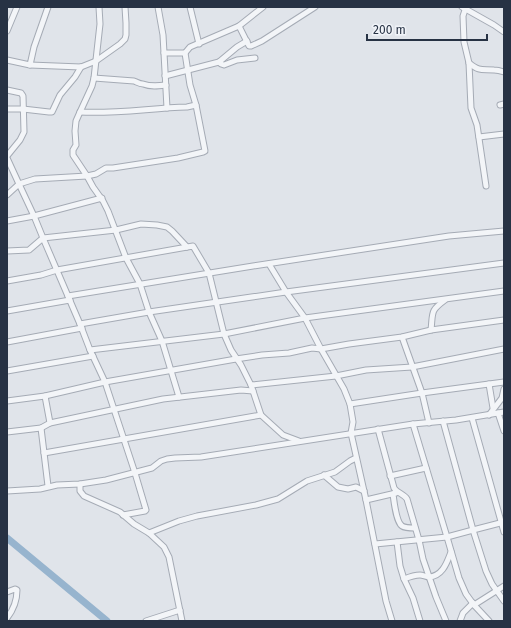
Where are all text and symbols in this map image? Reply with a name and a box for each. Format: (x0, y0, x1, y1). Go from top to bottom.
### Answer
scale bar (367, 16, 487, 42)
text: 200 m (373, 23, 406, 37)

